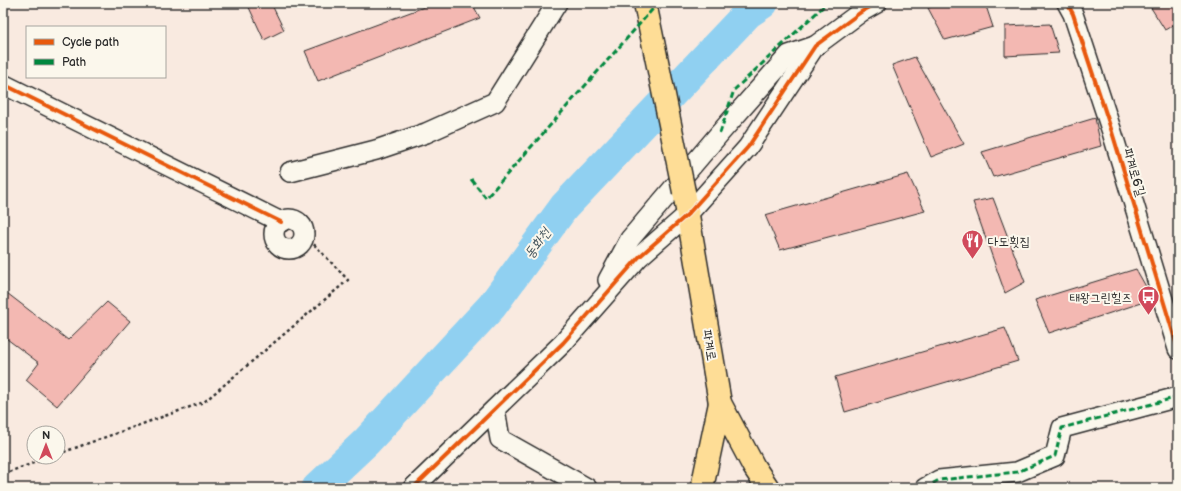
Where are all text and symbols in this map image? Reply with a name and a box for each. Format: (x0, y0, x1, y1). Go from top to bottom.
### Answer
legend (26, 26, 166, 78)
text: Cycle path (62, 35, 119, 50)
text: Path (62, 55, 87, 70)
street label: 파계로6길 (1119, 146, 1149, 198)
water label: 동화천 (521, 223, 555, 262)
restaurant icon: 다도횟집 (959, 228, 985, 261)
place label: 다도횟집 (988, 234, 1030, 250)
bus stop icon: 태왕그린힐즈 (1135, 284, 1161, 317)
place label: 태왕그린힐즈 (1069, 290, 1132, 306)
street label: 파계로 (698, 328, 720, 362)
north arrow (26, 425, 66, 465)
text: N (42, 429, 50, 442)

